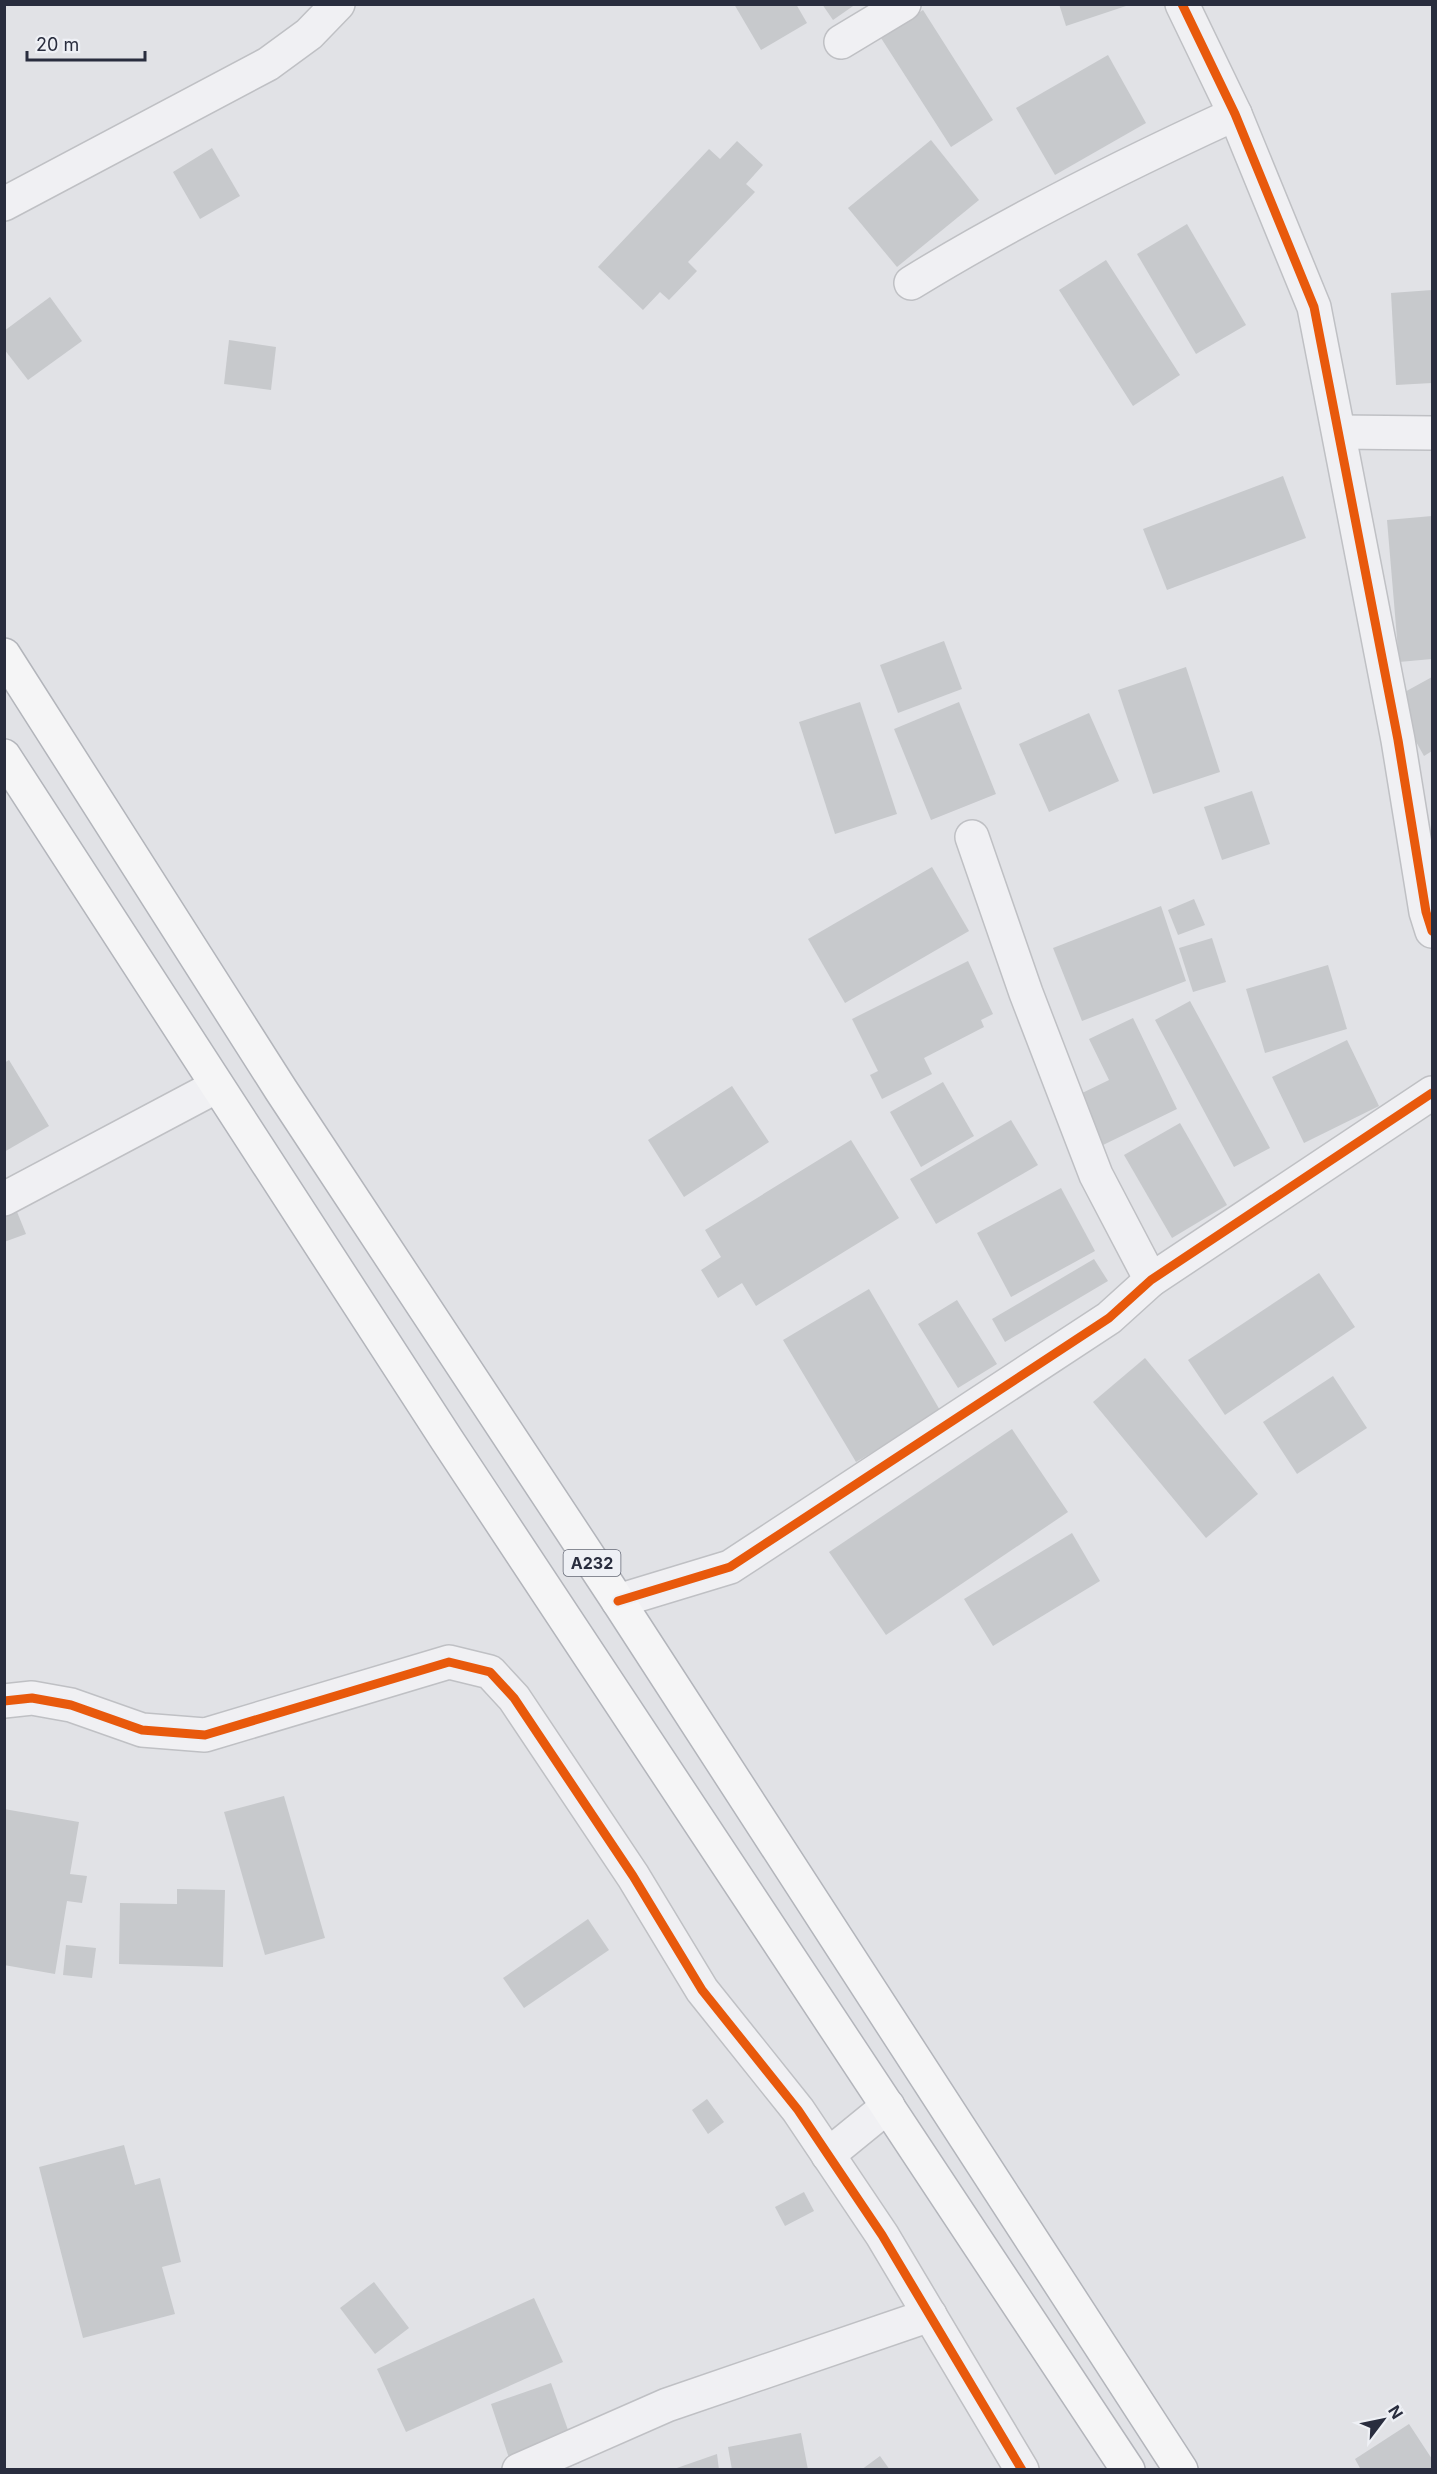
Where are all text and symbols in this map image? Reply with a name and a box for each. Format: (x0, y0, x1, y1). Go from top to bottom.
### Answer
scale bar (27, 24, 146, 62)
text: 20 m (36, 34, 79, 55)
road number: A232 (564, 1550, 620, 1576)
north arrow (1353, 2390, 1413, 2450)
text: N (1384, 2402, 1407, 2423)

